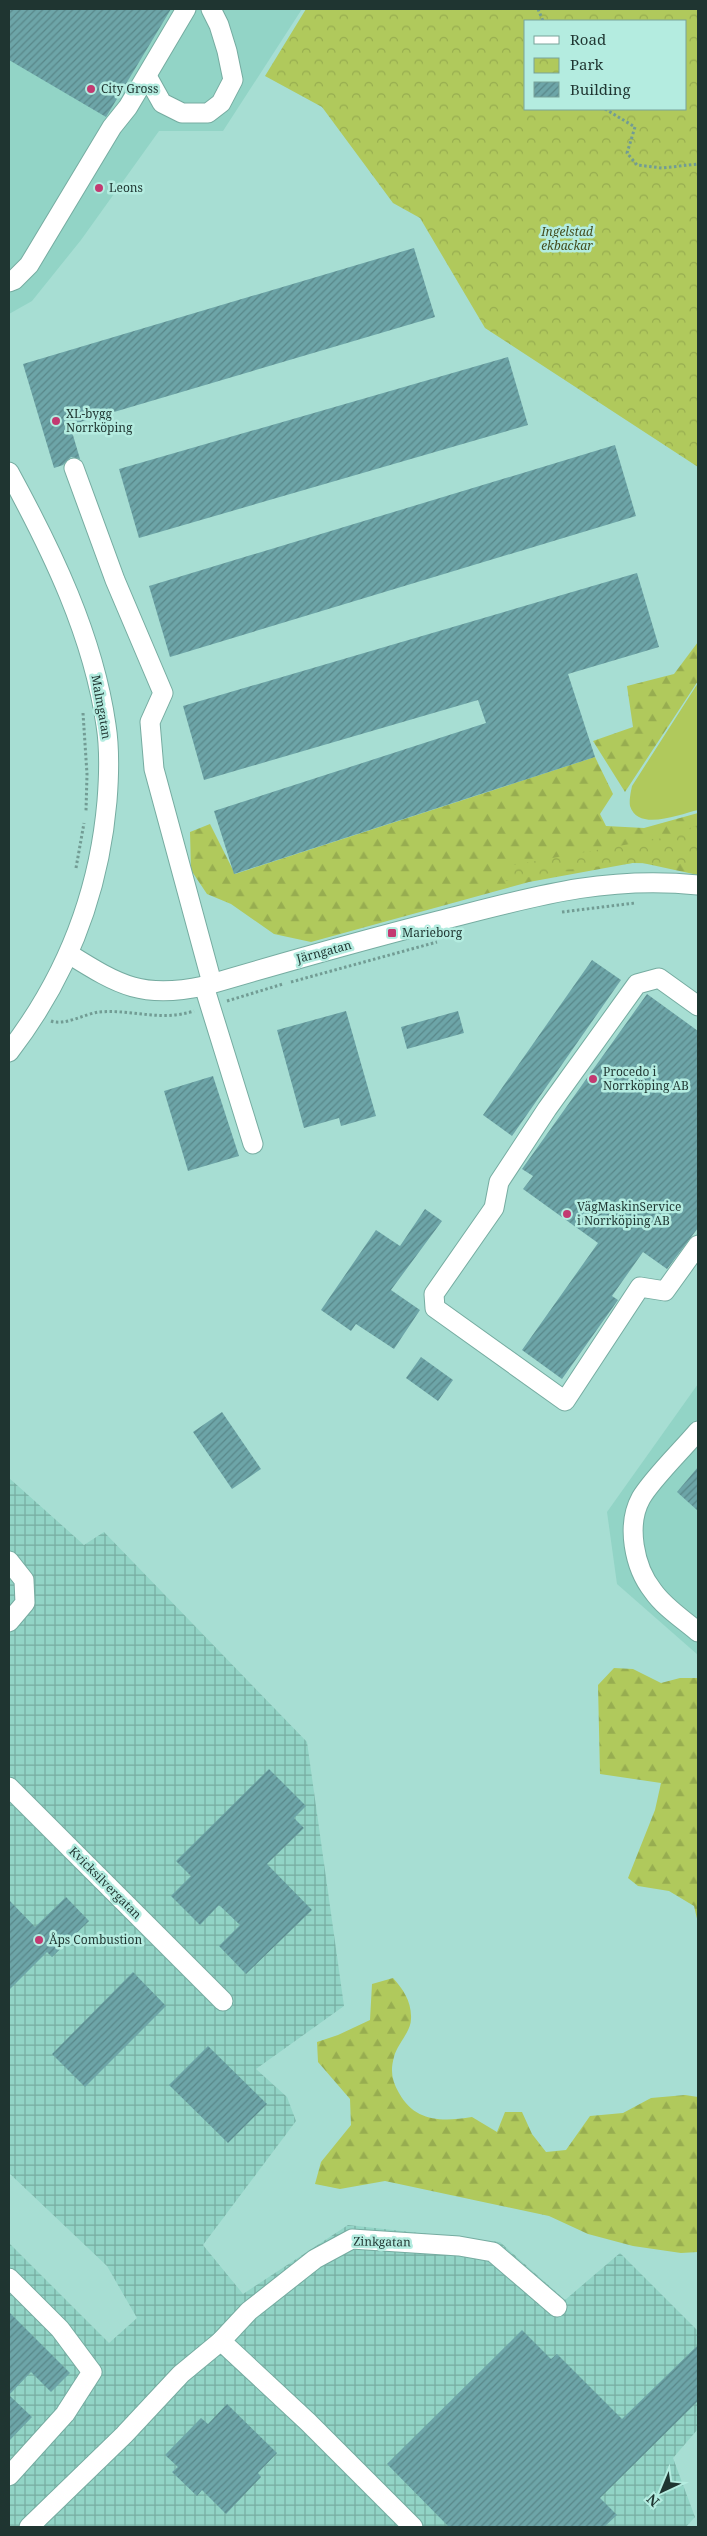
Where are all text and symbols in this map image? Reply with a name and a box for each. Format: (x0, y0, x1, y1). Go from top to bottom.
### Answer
legend (524, 20, 687, 110)
text: Road (570, 29, 606, 49)
text: Park (570, 54, 604, 74)
text: Building (570, 79, 631, 99)
place label: City Gross (101, 80, 158, 97)
marker: City Gross (85, 83, 97, 95)
place label: Leons (109, 179, 143, 196)
marker: Leons (93, 182, 105, 194)
park label: Ingelstad ekbackar (540, 223, 593, 254)
place label: XL-bygg Norrköping (66, 405, 133, 436)
marker: XL-bygg Norrköping (50, 415, 62, 427)
street label: Malmgatan (87, 673, 116, 741)
place label: Marieborg (402, 924, 463, 941)
marker: Marieborg (386, 927, 398, 939)
street label: Järngatan (293, 936, 354, 967)
place label: Procedo i Norrköping AB (603, 1063, 689, 1094)
marker: Procedo i Norrköping AB (587, 1073, 599, 1085)
place label: VägMaskinService i Norrköping AB (577, 1198, 681, 1229)
marker: VägMaskinService i Norrköping AB (561, 1208, 573, 1220)
street label: Kvicksilvergatan (65, 1843, 145, 1923)
place label: Åps Combustion (49, 1931, 142, 1948)
marker: Åps Combustion (33, 1934, 45, 1946)
street label: Zinkgatan (353, 2233, 411, 2251)
north arrow (637, 2466, 687, 2516)
text: N (642, 2490, 663, 2511)

